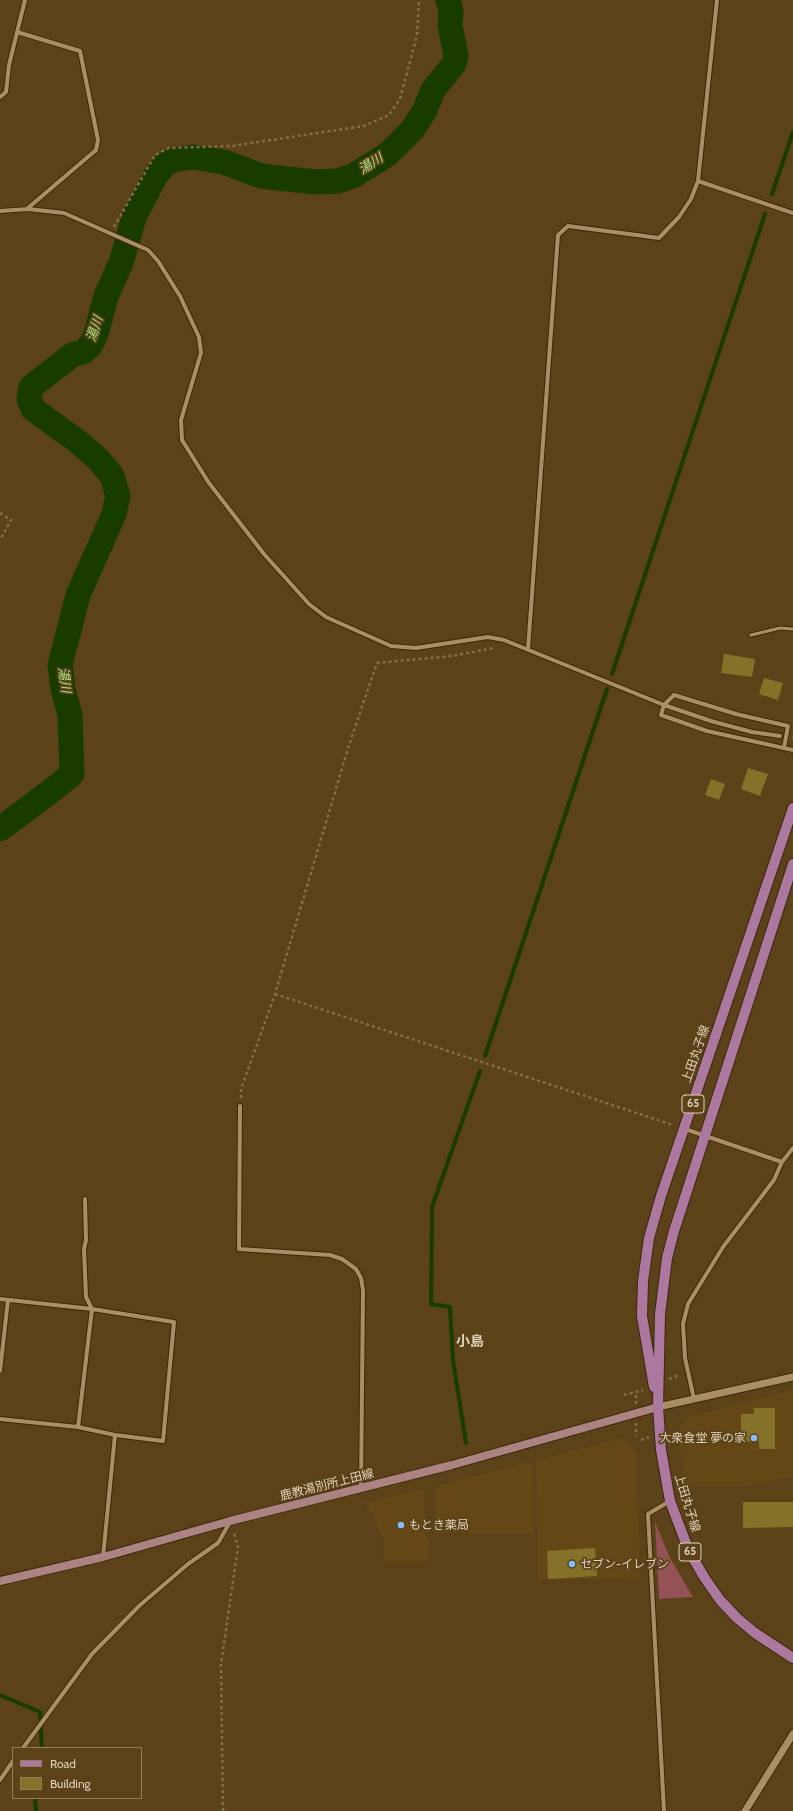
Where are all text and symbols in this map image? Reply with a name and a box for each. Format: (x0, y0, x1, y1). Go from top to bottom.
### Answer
water label: 湯川 (356, 150, 386, 178)
water label: 湯川 (83, 314, 107, 344)
water label: 湯川 (54, 666, 74, 694)
street label: 上田丸子線 (679, 1023, 713, 1085)
road number: 65 (682, 1095, 704, 1113)
district label: 小島 (456, 1334, 484, 1350)
place label: 大衆食堂 夢の家 (659, 1431, 746, 1445)
marker: 大衆食堂 夢の家 (749, 1433, 759, 1443)
street label: 鹿教湯別所上田線 (279, 1466, 375, 1504)
street label: 上田丸子線 (671, 1472, 703, 1534)
place label: もとき薬局 (409, 1518, 469, 1532)
marker: もとき薬局 (396, 1520, 406, 1530)
road number: 65 (679, 1543, 701, 1561)
place label: セブン-イレブン (580, 1557, 669, 1571)
marker: セブン-イレブン (567, 1559, 577, 1569)
legend (12, 1747, 142, 1799)
text: Road (50, 1756, 76, 1771)
text: Building (50, 1776, 91, 1791)

